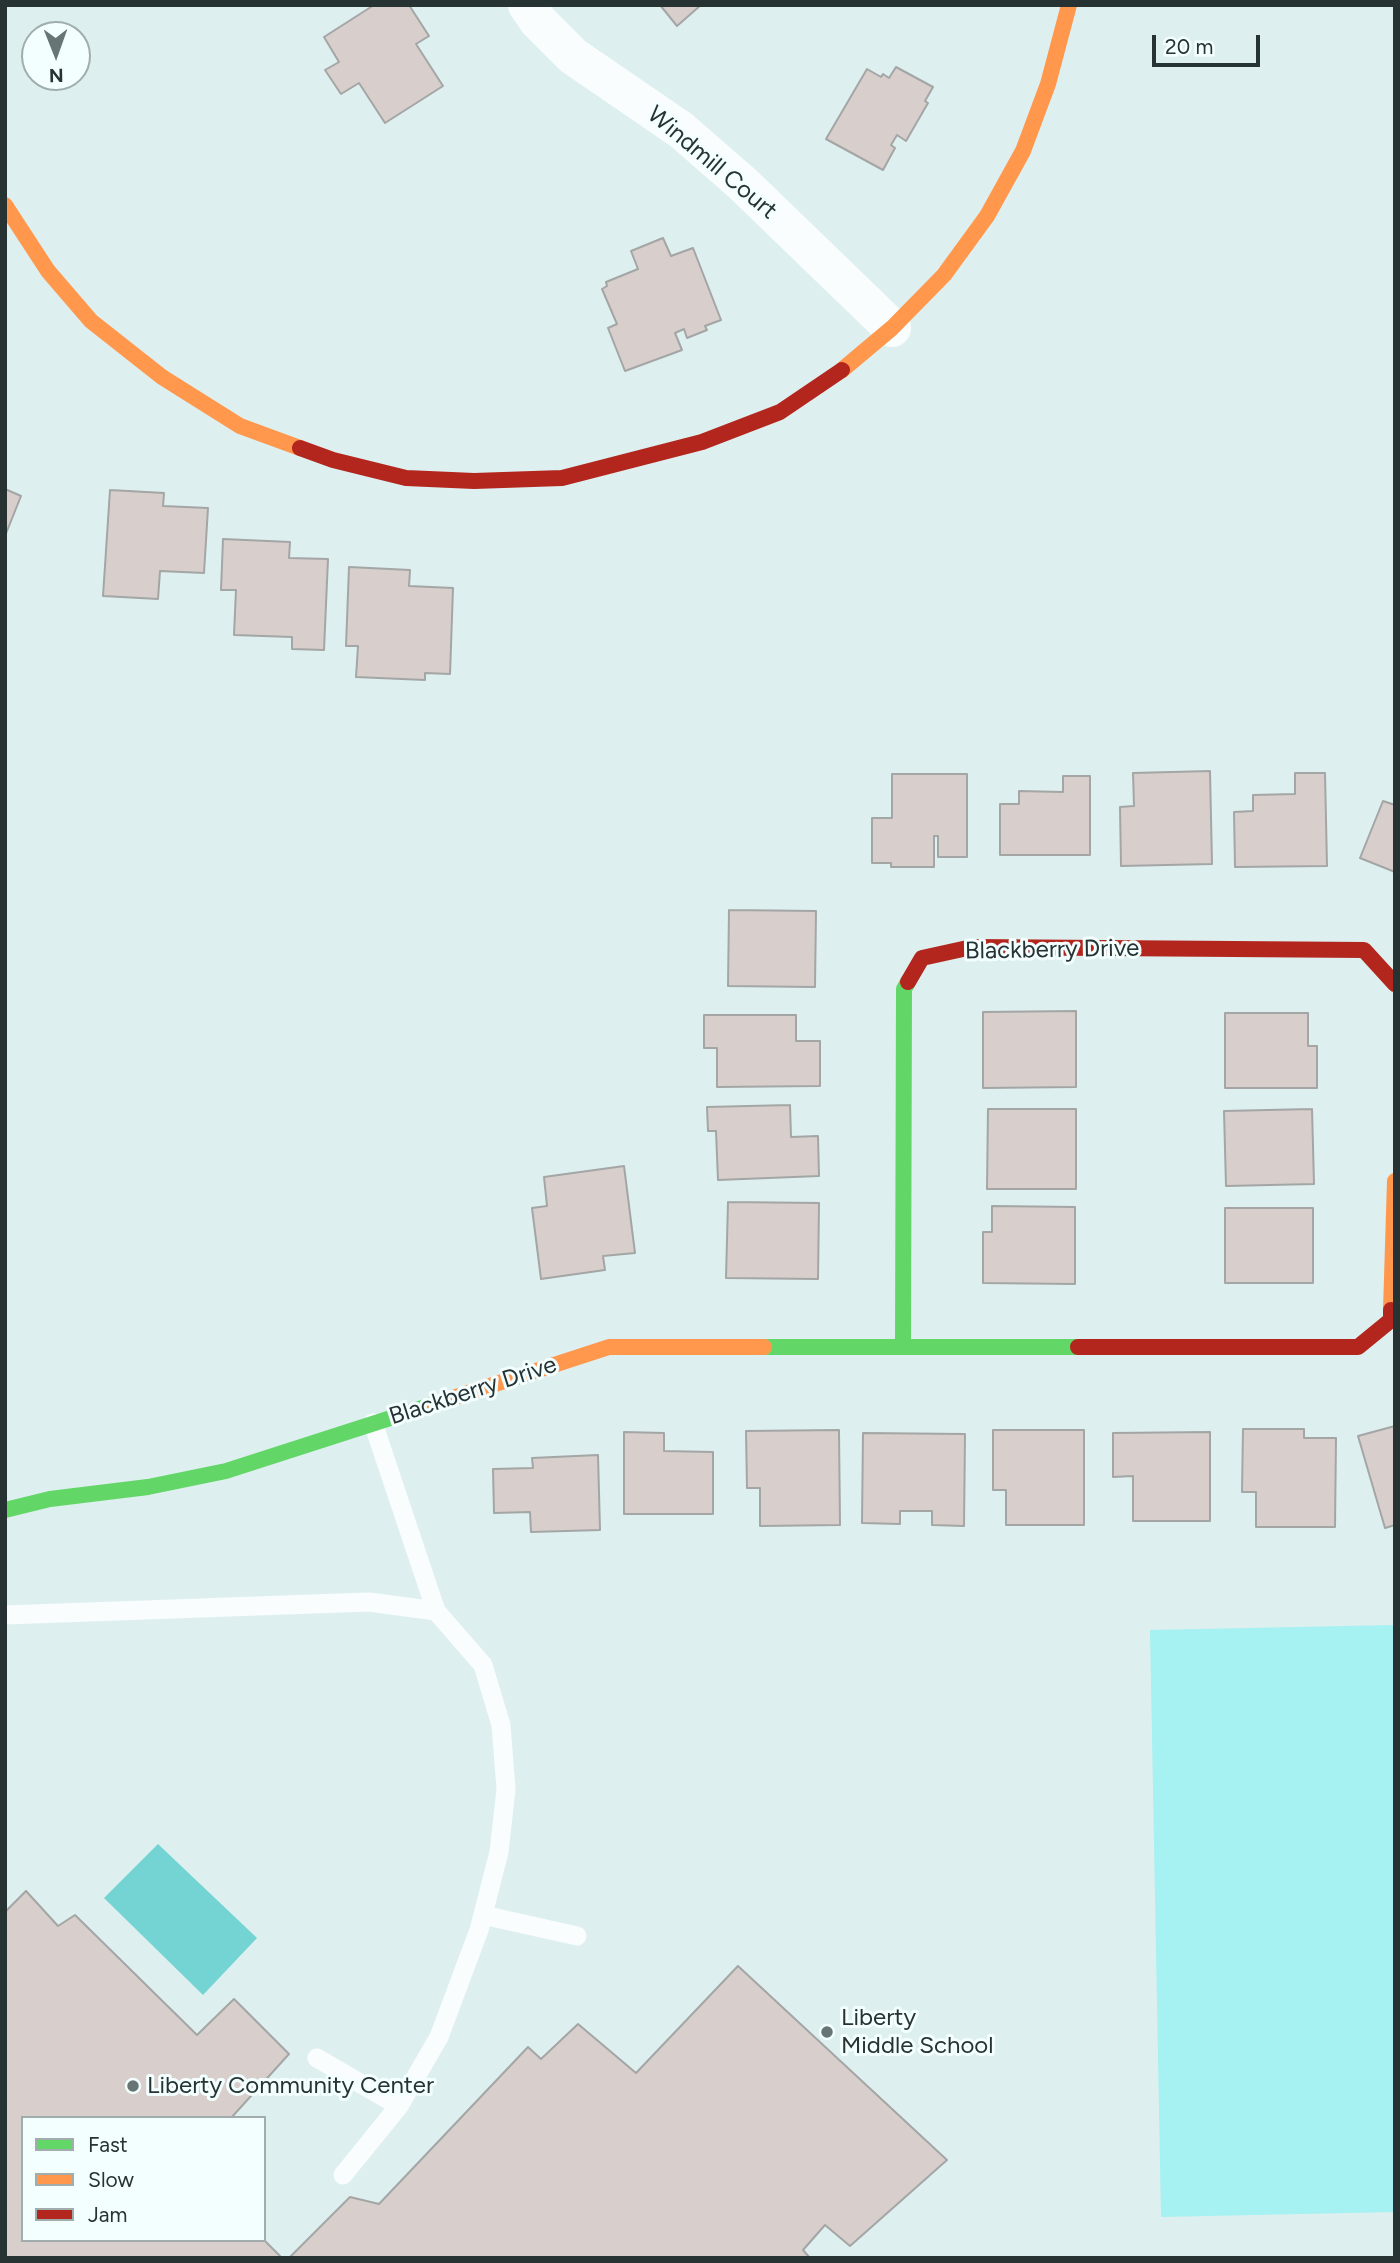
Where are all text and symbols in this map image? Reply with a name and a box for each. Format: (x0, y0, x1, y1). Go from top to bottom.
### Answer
north arrow (21, 21, 91, 91)
scale bar (1155, 21, 1264, 65)
text: 20 m (1165, 34, 1213, 59)
text: N (49, 64, 64, 87)
street label: Windmill Court (641, 100, 783, 226)
street label: Blackberry Drive (965, 934, 1139, 966)
street label: Blackberry Drive (386, 1350, 560, 1432)
place label: Liberty Middle School (841, 2004, 994, 2060)
marker: Liberty Middle School (819, 2024, 835, 2040)
place label: Liberty Community Center (147, 2072, 434, 2100)
marker: Liberty Community Center (125, 2078, 141, 2094)
legend (21, 2116, 266, 2242)
text: Fast (88, 2132, 128, 2157)
text: Slow (88, 2167, 134, 2192)
text: Jam (88, 2202, 127, 2227)

